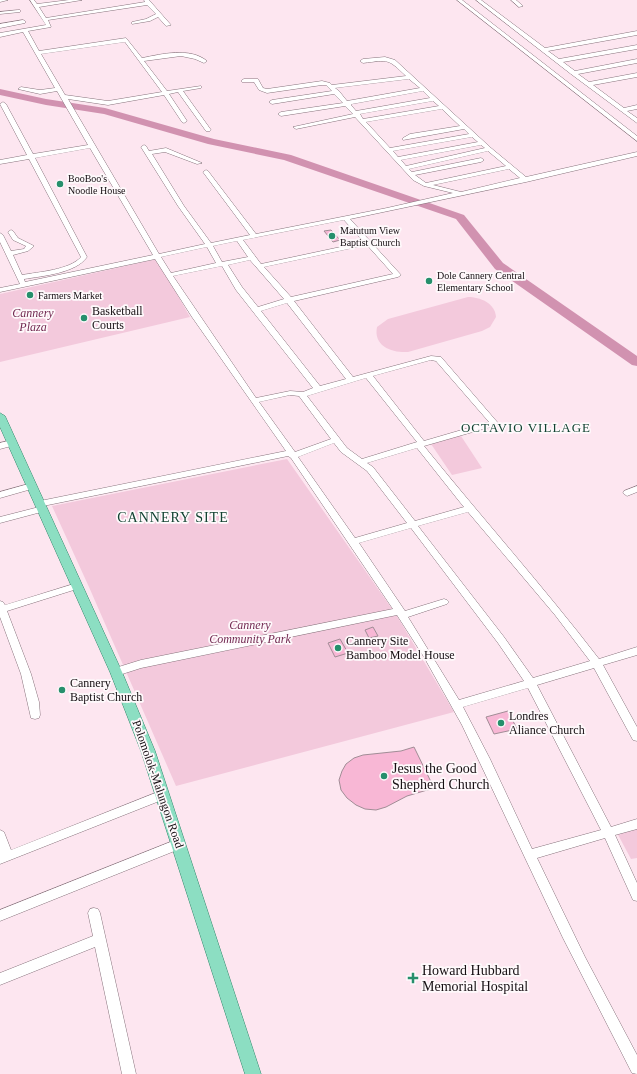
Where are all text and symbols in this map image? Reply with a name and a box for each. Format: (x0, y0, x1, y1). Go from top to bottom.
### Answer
place label: BooBoo's Noodle House (68, 173, 126, 196)
marker: BooBoo's Noodle House (55, 179, 65, 189)
place label: Matutum View Baptist Church (340, 225, 401, 248)
marker: Matutum View Baptist Church (327, 231, 337, 241)
place label: Dole Cannery Central Elementary School (437, 270, 525, 293)
marker: Dole Cannery Central Elementary School (424, 276, 434, 286)
marker: Farmers Market (25, 290, 35, 300)
place label: Farmers Market (38, 290, 102, 301)
place label: Basketball Courts (92, 304, 143, 332)
park label: Cannery Plaza (12, 306, 54, 334)
marker: Basketball Courts (79, 313, 89, 323)
district label: OCTAVIO VILLAGE (461, 420, 591, 435)
district label: CANNERY SITE (117, 510, 229, 525)
park label: Cannery Community Park (209, 618, 292, 646)
place label: Cannery Site Bamboo Model House (346, 634, 455, 662)
marker: Cannery Site Bamboo Model House (333, 643, 343, 653)
place label: Cannery Baptist Church (70, 676, 142, 704)
marker: Cannery Baptist Church (57, 685, 67, 695)
place label: Londres Aliance Church (509, 709, 585, 737)
street label: Polomolok-Malungon Road (130, 718, 186, 850)
marker: Londres Aliance Church (496, 718, 506, 728)
place label: Jesus the Good Shepherd Church (392, 761, 490, 792)
marker: Jesus the Good Shepherd Church (379, 771, 389, 781)
place label: Howard Hubbard Memorial Hospital (422, 963, 528, 994)
marker: Howard Hubbard Memorial Hospital (407, 972, 419, 984)

